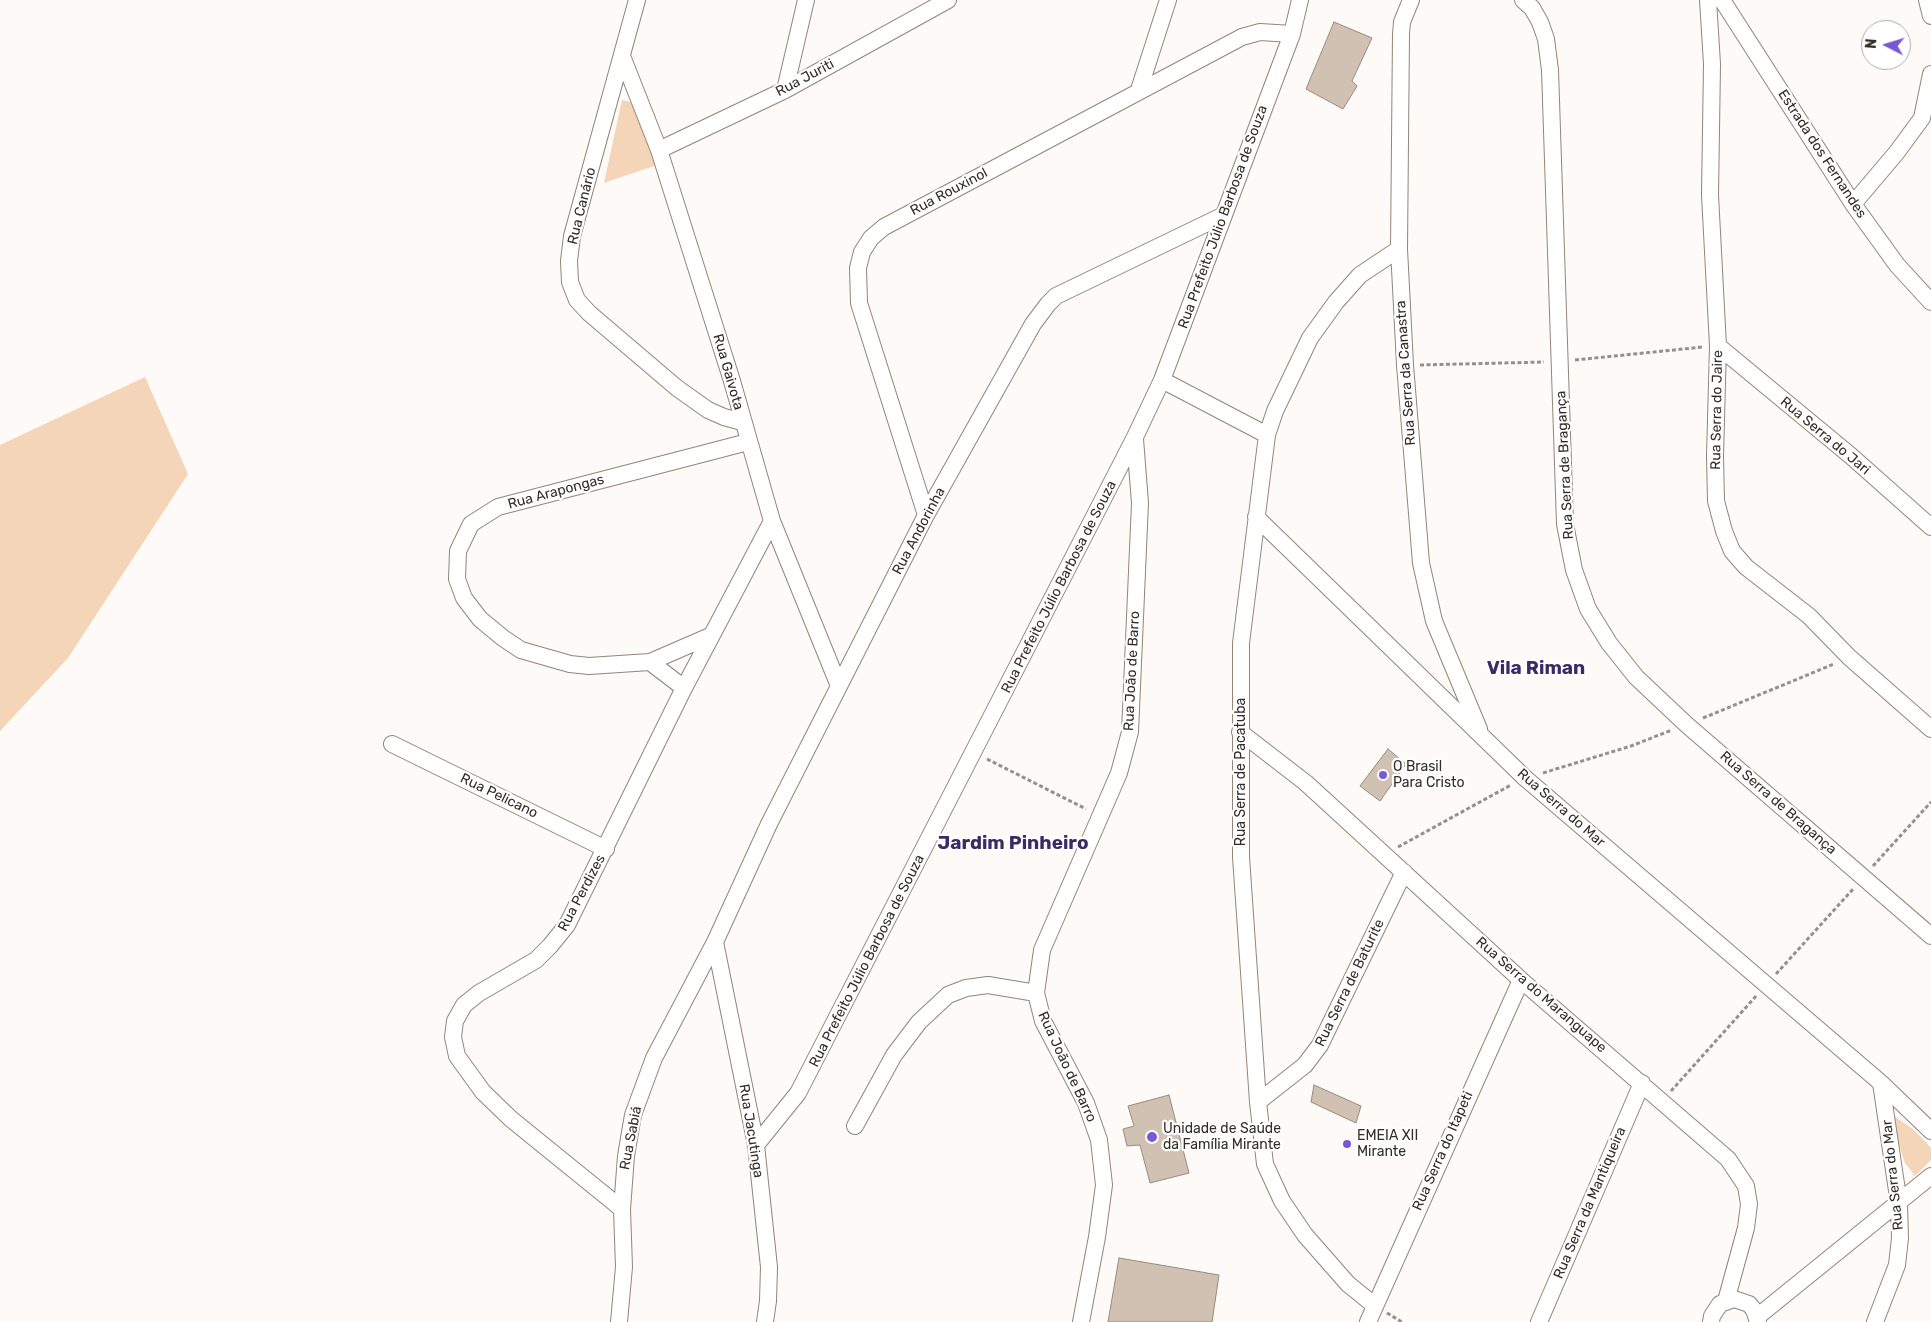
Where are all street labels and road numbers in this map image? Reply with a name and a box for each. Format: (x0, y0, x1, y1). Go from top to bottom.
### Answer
street label: Rua Juriti (773, 56, 837, 100)
street label: Estrada dos Fernandes (1774, 87, 1870, 221)
street label: Rua Prefeito Júlio Barbosa de Souza (1175, 103, 1271, 331)
street label: Rua Rouxinol (907, 165, 991, 219)
street label: Rua Canário (564, 166, 600, 246)
street label: Rua Serra da Canastra (1393, 300, 1419, 446)
street label: Rua Gaivota (709, 332, 747, 412)
street label: Rua Serra do Jaire (1708, 350, 1726, 470)
street label: Rua Serra de Bragança (1553, 390, 1577, 540)
street label: Rua Serra do Jari (1777, 394, 1873, 478)
street label: Rua Arapongas (506, 471, 606, 513)
street label: Rua Prefeito Júlio Barbosa de Souza (998, 478, 1120, 696)
street label: Rua Andorinha (889, 484, 949, 578)
street label: Rua João de Barro (1120, 611, 1144, 731)
street label: Rua Serra de Pacatuba (1233, 698, 1249, 846)
street label: Rua Serra de Bragança (1716, 748, 1840, 858)
street label: Rua Serra do Mar (1514, 765, 1608, 851)
street label: Rua Pelicano (457, 770, 541, 822)
street label: Rua Perdizes (555, 852, 609, 934)
street label: Rua Prefeito Júlio Barbosa de Souza (806, 852, 928, 1070)
street label: Rua Serra de Baturite (1312, 917, 1388, 1049)
street label: Rua Serra do Maranguape (1472, 934, 1610, 1056)
street label: Rua João de Barro (1034, 1009, 1100, 1125)
street label: Rua Jacutinga (735, 1083, 767, 1179)
street label: Rua Serra do Itapeti (1409, 1089, 1477, 1213)
street label: Rua Sabiá (617, 1105, 645, 1171)
street label: Rua Serra do Mar (1879, 1119, 1907, 1231)
street label: Rua Serra da Mantiqueira (1550, 1124, 1630, 1282)

